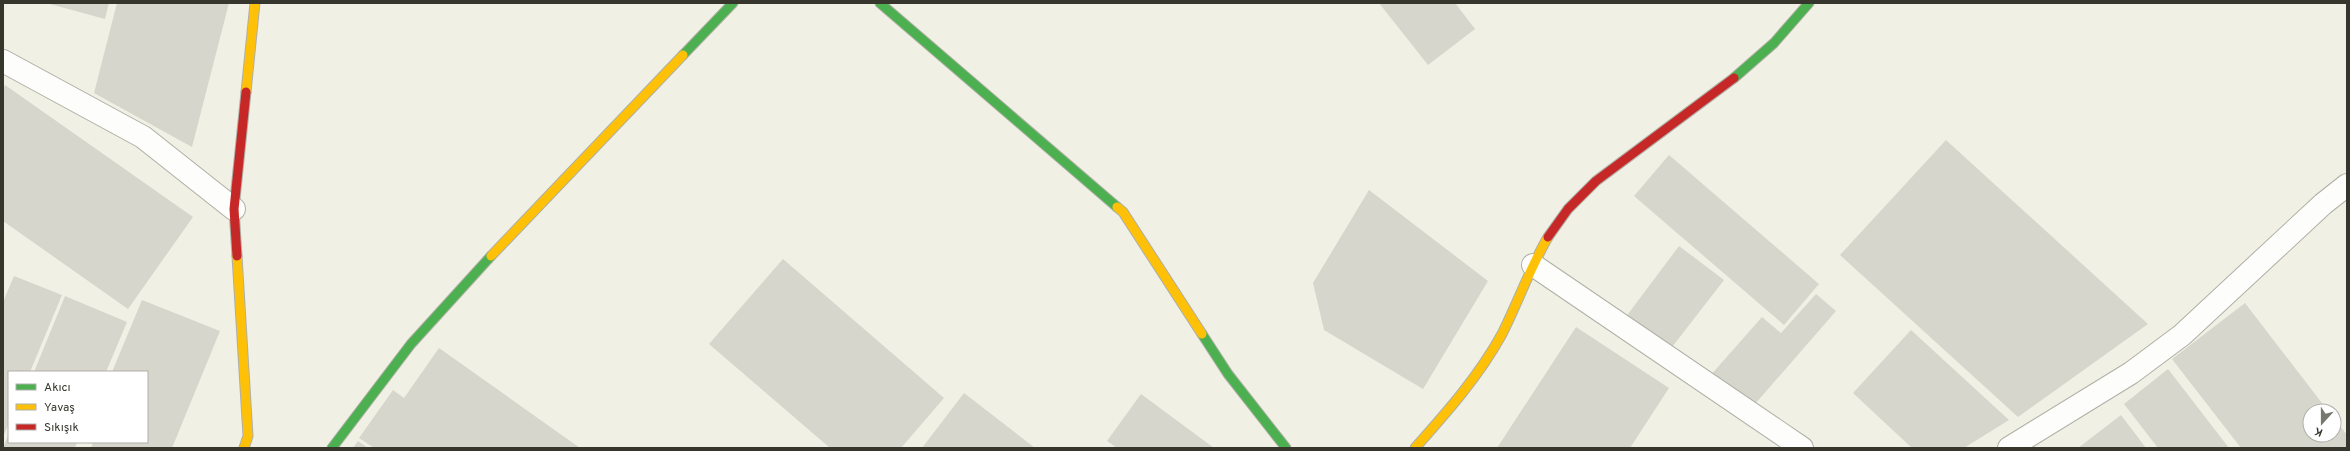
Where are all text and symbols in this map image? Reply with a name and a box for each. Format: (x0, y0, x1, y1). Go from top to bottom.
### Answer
legend (8, 371, 148, 443)
text: Akıcı (44, 380, 71, 396)
text: Yavaş (44, 400, 75, 416)
north arrow (2302, 403, 2342, 443)
text: Sıkışık (44, 420, 79, 436)
text: K (2312, 423, 2325, 439)

